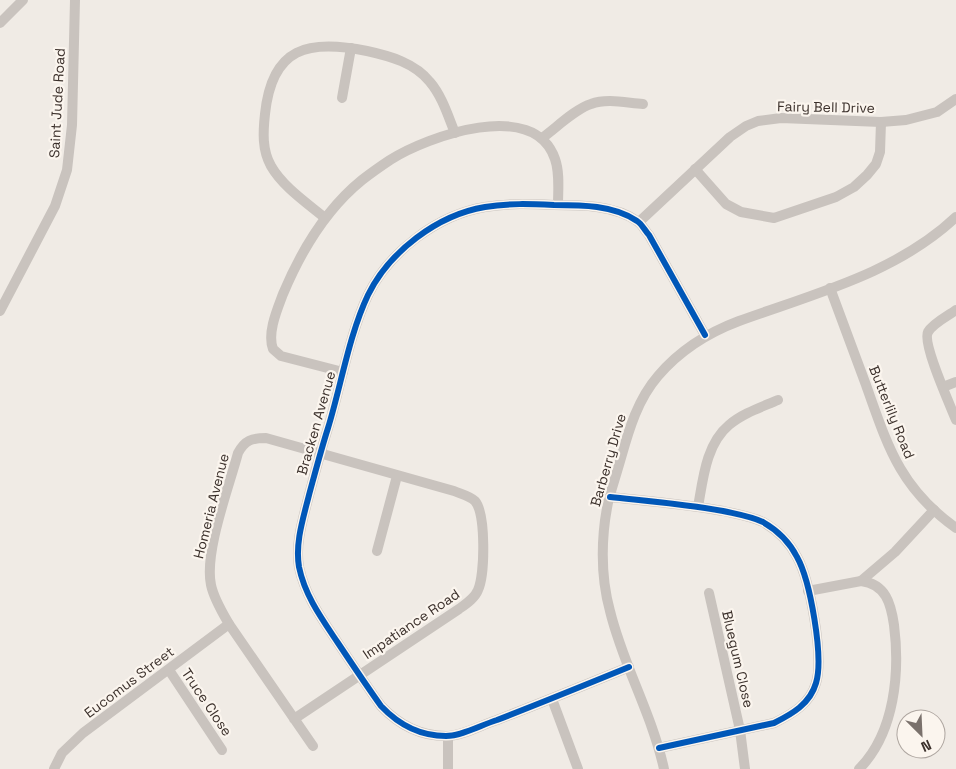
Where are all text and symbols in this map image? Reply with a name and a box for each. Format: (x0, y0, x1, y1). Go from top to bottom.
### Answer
street label: Saint Jude Road (45, 47, 69, 159)
street label: Fairy Bell Drive (777, 97, 875, 117)
street label: Butterlily Road (865, 363, 919, 461)
street label: Bracken Avenue (293, 369, 339, 477)
street label: Barberry Drive (586, 411, 630, 509)
street label: Homeria Avenue (189, 452, 233, 560)
street label: Impatiance Road (359, 585, 463, 663)
street label: Bluegum Close (718, 609, 758, 709)
street label: Eucomus Street (81, 642, 177, 722)
street label: Truce Close (178, 665, 236, 739)
north arrow (896, 709, 946, 759)
text: N (918, 736, 934, 756)

